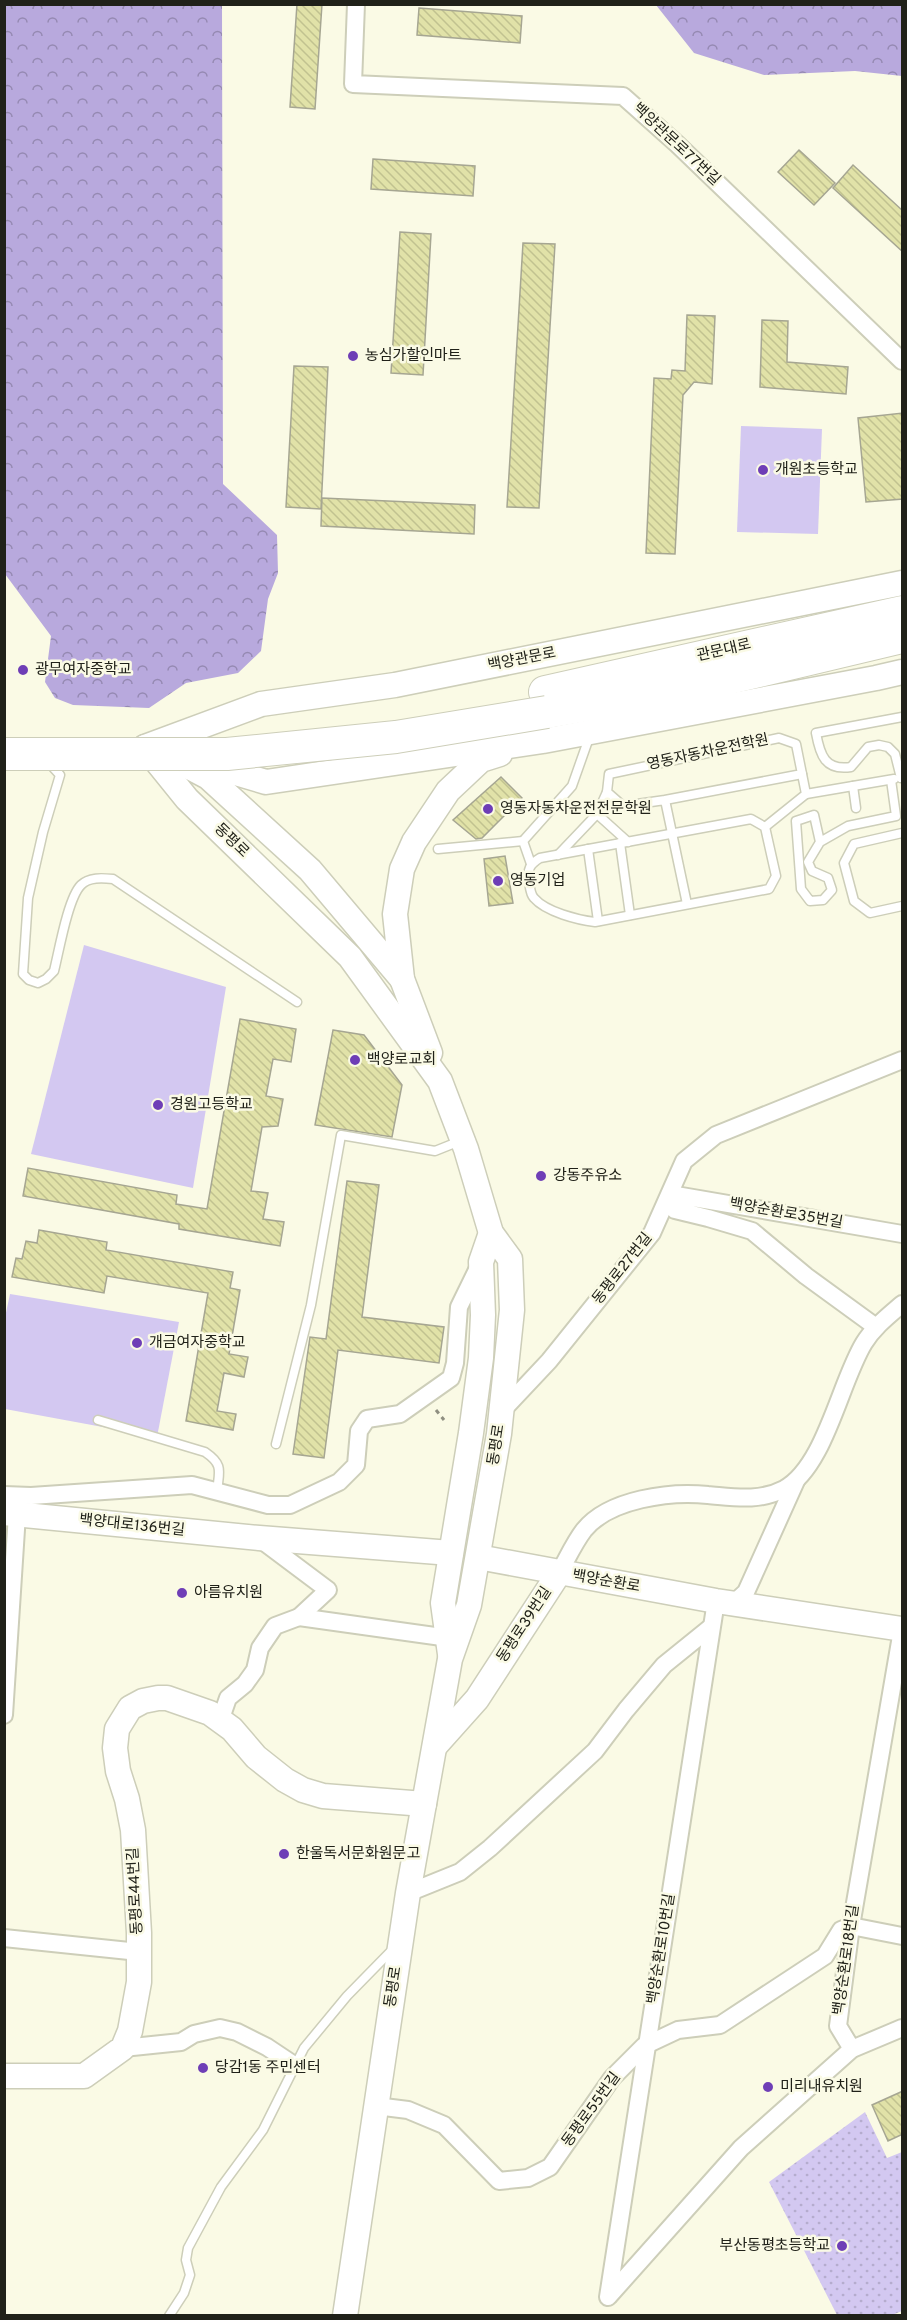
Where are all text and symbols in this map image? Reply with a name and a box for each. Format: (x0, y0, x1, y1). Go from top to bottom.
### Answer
street label: 백양관문로77번길 (628, 100, 724, 190)
place label: 농심가할인마트 (365, 346, 462, 366)
marker: 농심가할인마트 (346, 349, 360, 363)
place label: 개원초등학교 (775, 460, 858, 480)
marker: 개원초등학교 (756, 463, 770, 477)
street label: 관문대로 (695, 636, 753, 666)
street label: 백양관문로 (486, 644, 558, 676)
place label: 광무여자중학교 (35, 660, 132, 680)
marker: 광무여자중학교 (16, 663, 30, 677)
street label: 영동자동차운전학원 (645, 730, 771, 775)
place label: 영동자동차운전전문학원 (500, 799, 652, 819)
marker: 영동자동차운전전문학원 (481, 802, 495, 816)
street label: 동평로 (210, 820, 252, 862)
place label: 영동기업 (510, 872, 565, 891)
marker: 영동기업 (491, 874, 505, 888)
place label: 백양로교회 (367, 1051, 436, 1070)
marker: 백양로교회 (348, 1053, 362, 1067)
place label: 경원고등학교 (170, 1095, 253, 1115)
marker: 경원고등학교 (151, 1098, 165, 1112)
place label: 강동주유소 (553, 1167, 622, 1186)
marker: 강동주유소 (534, 1169, 548, 1183)
street label: 백양순환로35번길 (728, 1194, 844, 1233)
street label: 동평로27번길 (589, 1229, 657, 1309)
place label: 개금여자중학교 (149, 1333, 246, 1353)
marker: 개금여자중학교 (130, 1336, 144, 1350)
street label: 동평로 (484, 1423, 510, 1467)
street label: 백양대로136번길 (78, 1511, 186, 1541)
street label: 백양순환로 (570, 1566, 642, 1597)
street label: 동평로39번길 (493, 1583, 557, 1667)
place label: 아름유치원 (194, 1584, 263, 1603)
marker: 아름유치원 (175, 1586, 189, 1600)
place label: 한울독서문화원문고 (296, 1845, 420, 1864)
street label: 동평로44번길 (124, 1847, 148, 1935)
marker: 한울독서문화원문고 (277, 1847, 291, 1861)
street label: 백양순환로10번길 (643, 1892, 680, 2006)
street label: 백양순환로18번길 (829, 1903, 864, 2016)
street label: 동평로 (381, 1965, 407, 2009)
place label: 당감1동 주민센터 (215, 2059, 321, 2078)
marker: 당감1동 주민센터 (196, 2061, 210, 2075)
street label: 동평로55번길 (559, 2069, 625, 2151)
place label: 미리내유치원 (780, 2078, 863, 2097)
marker: 미리내유치원 (761, 2080, 775, 2094)
place label: 부산동평초등학교 (720, 2236, 830, 2256)
marker: 부산동평초등학교 (835, 2239, 849, 2253)

